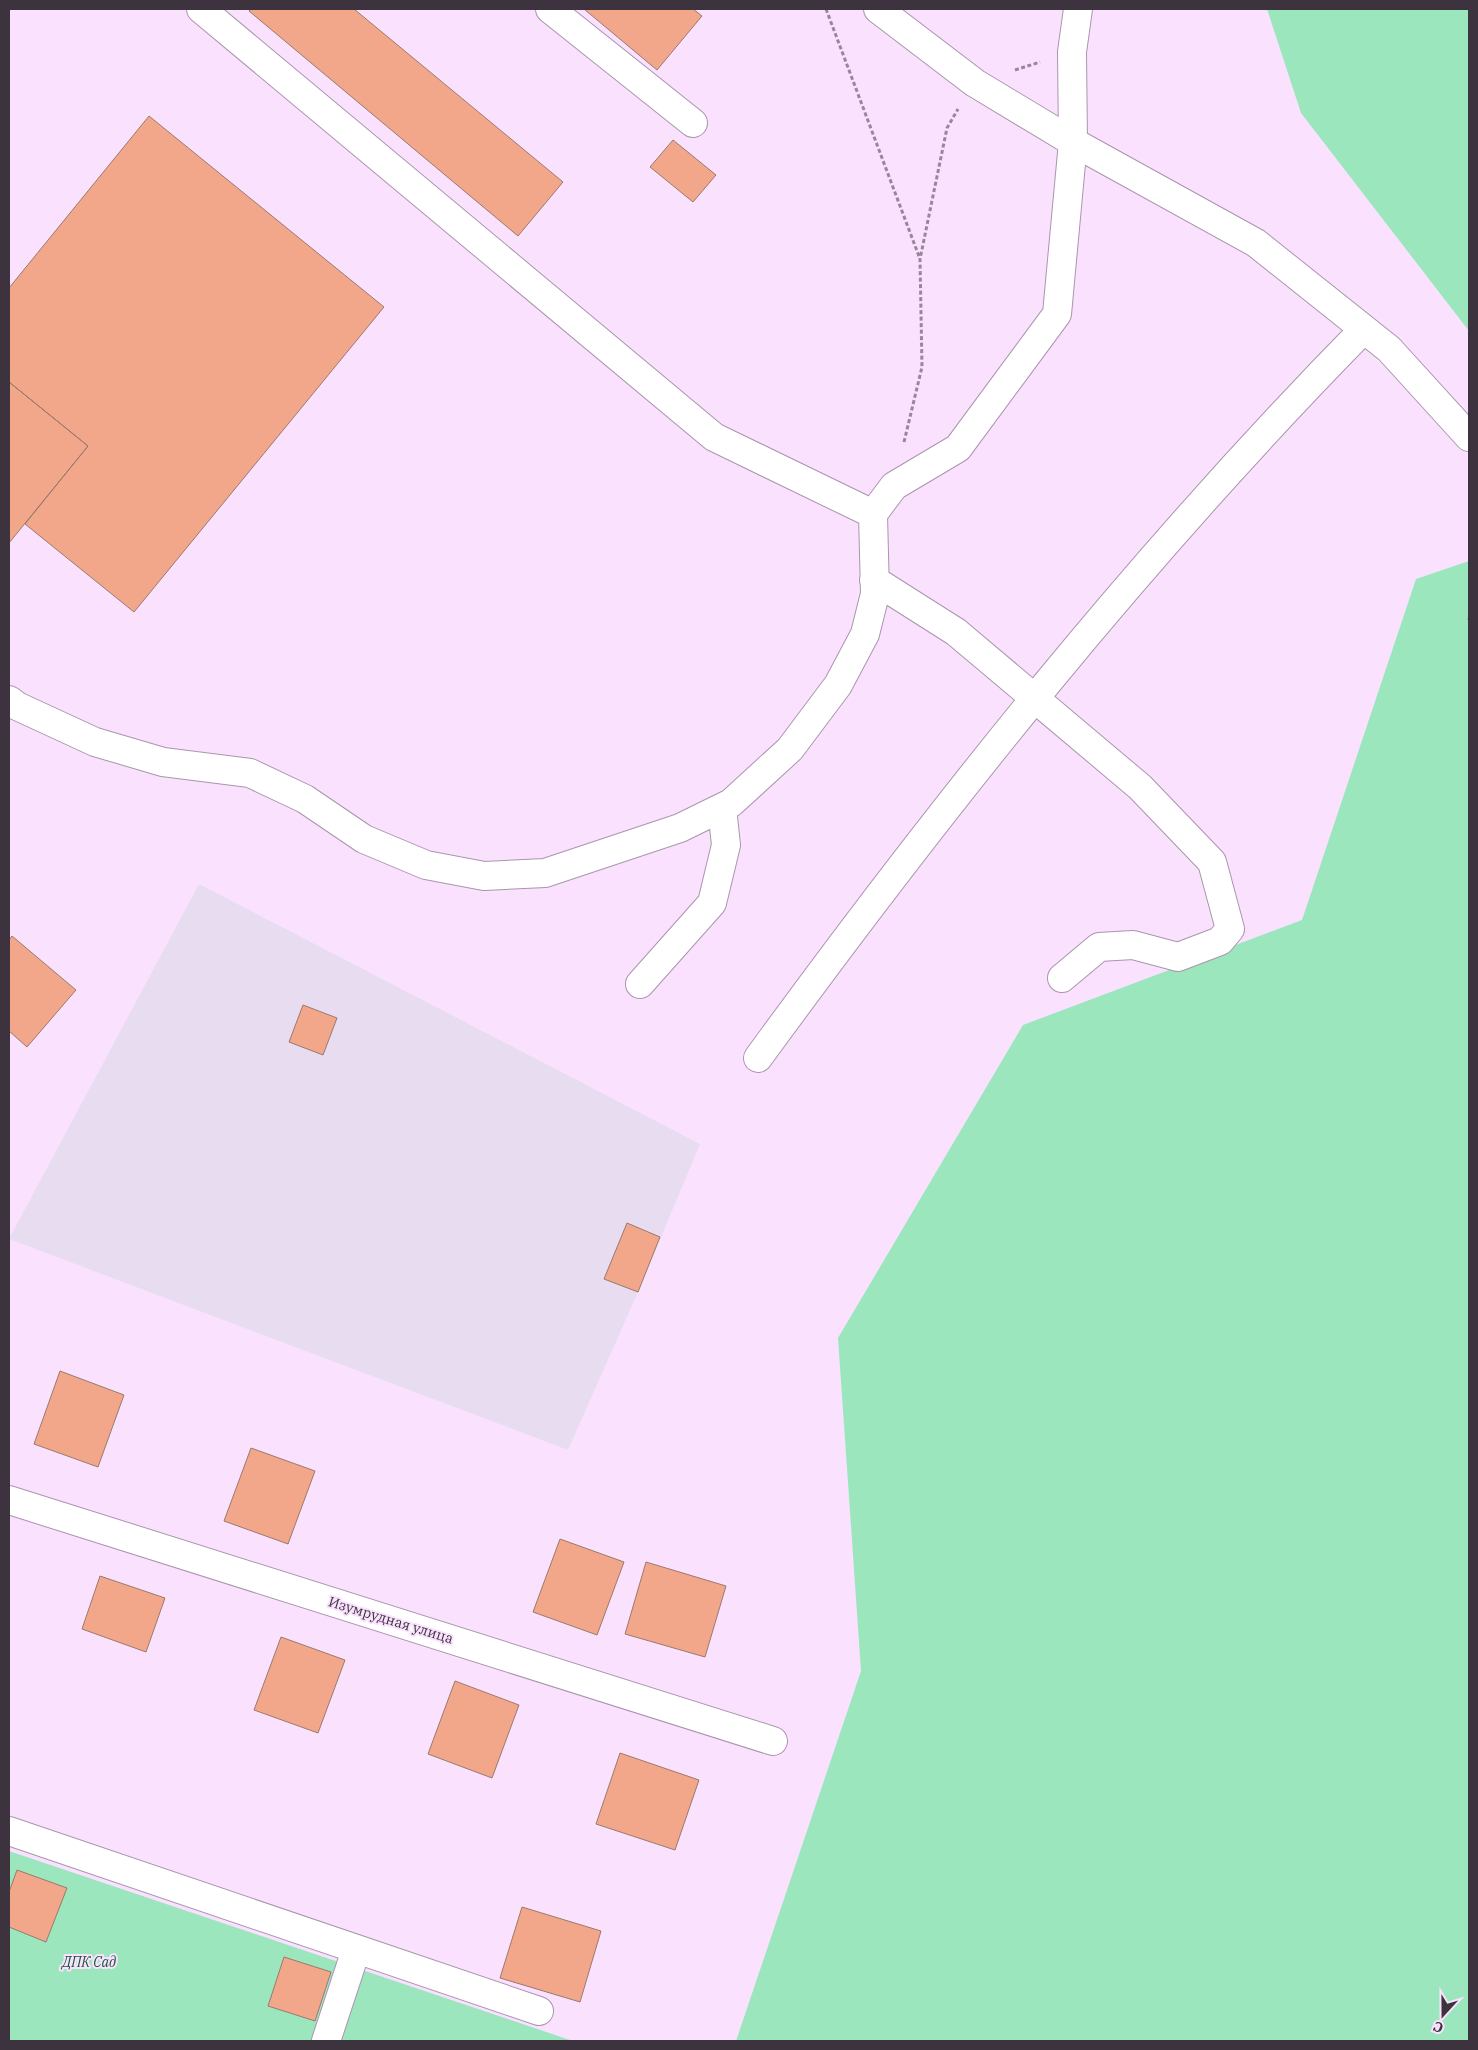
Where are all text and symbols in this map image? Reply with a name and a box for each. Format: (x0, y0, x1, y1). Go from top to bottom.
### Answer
street label: Изумрудная улица (326, 1592, 456, 1648)
park label: ДПК Сад (60, 1953, 116, 1971)
north arrow (1418, 1990, 1468, 2040)
text: С (1431, 2017, 1446, 2037)

